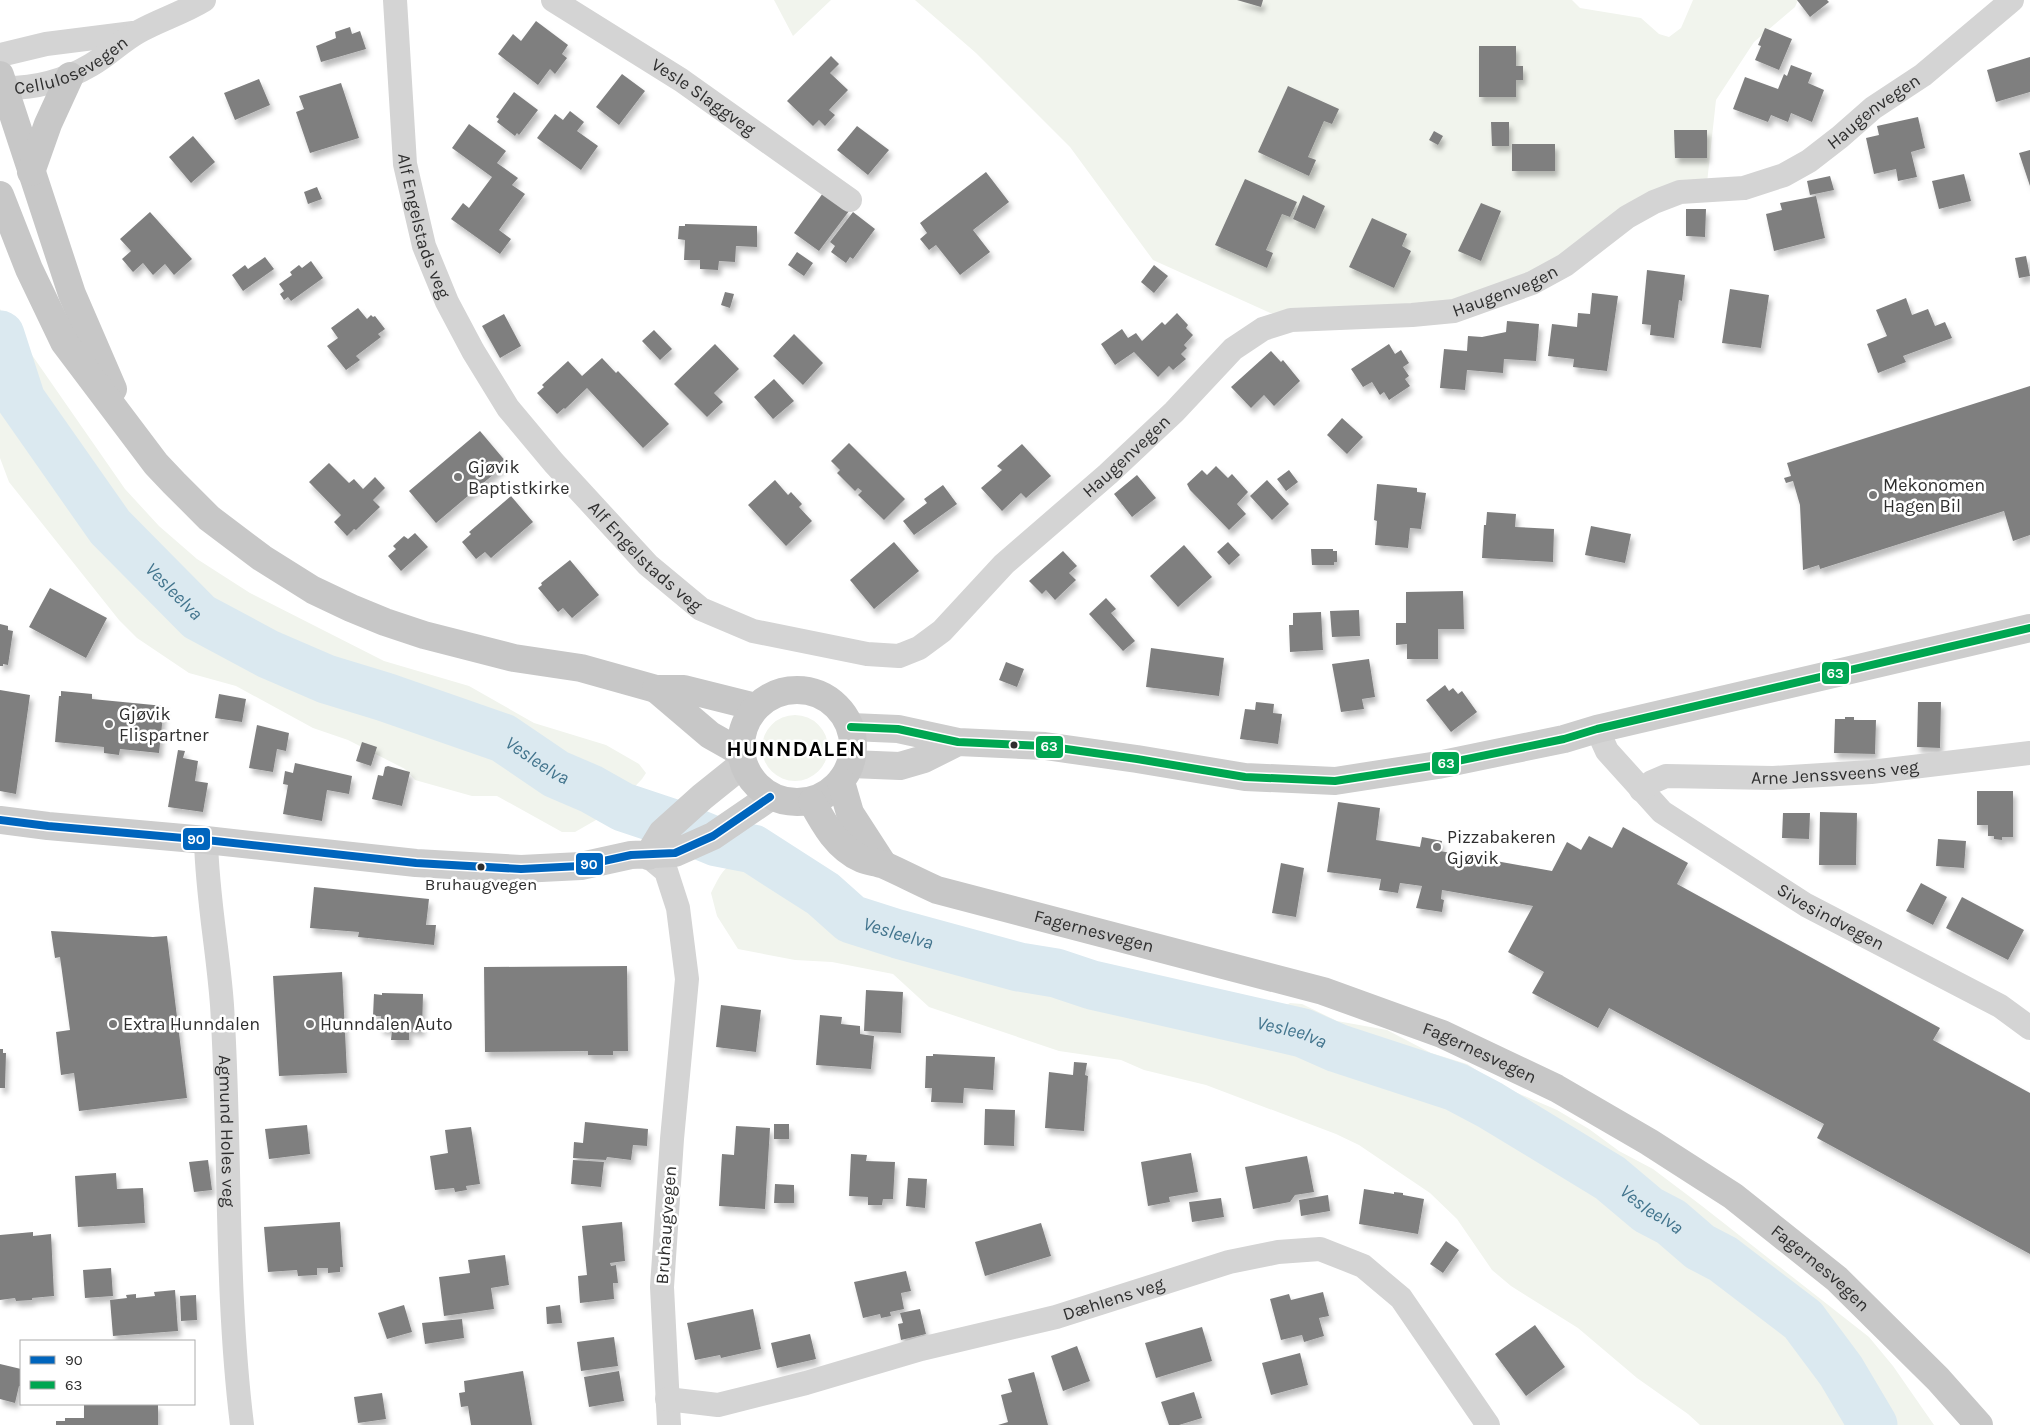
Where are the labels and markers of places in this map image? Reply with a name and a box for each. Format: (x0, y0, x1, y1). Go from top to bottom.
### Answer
place label: Gjøvik Baptistkirke (468, 456, 569, 499)
marker: Gjøvik Baptistkirke (452, 471, 464, 483)
place label: Mekonomen Hagen Bil (1883, 474, 1985, 517)
marker: Mekonomen Hagen Bil (1867, 489, 1879, 501)
place label: Gjøvik Flispartner (119, 703, 209, 746)
marker: Gjøvik Flispartner (103, 718, 115, 730)
unlabelled marker (1009, 740, 1019, 750)
place label: Pizzabakeren Gjøvik (1447, 826, 1556, 869)
marker: Pizzabakeren Gjøvik (1431, 841, 1443, 853)
marker: Bruhaugvegen (476, 862, 486, 872)
place label: Bruhaugvegen (425, 874, 537, 894)
place label: Extra Hunndalen (123, 1013, 260, 1035)
place label: Hunndalen Auto (320, 1013, 453, 1035)
marker: Extra Hunndalen (107, 1018, 119, 1030)
marker: Hunndalen Auto (304, 1018, 316, 1030)

